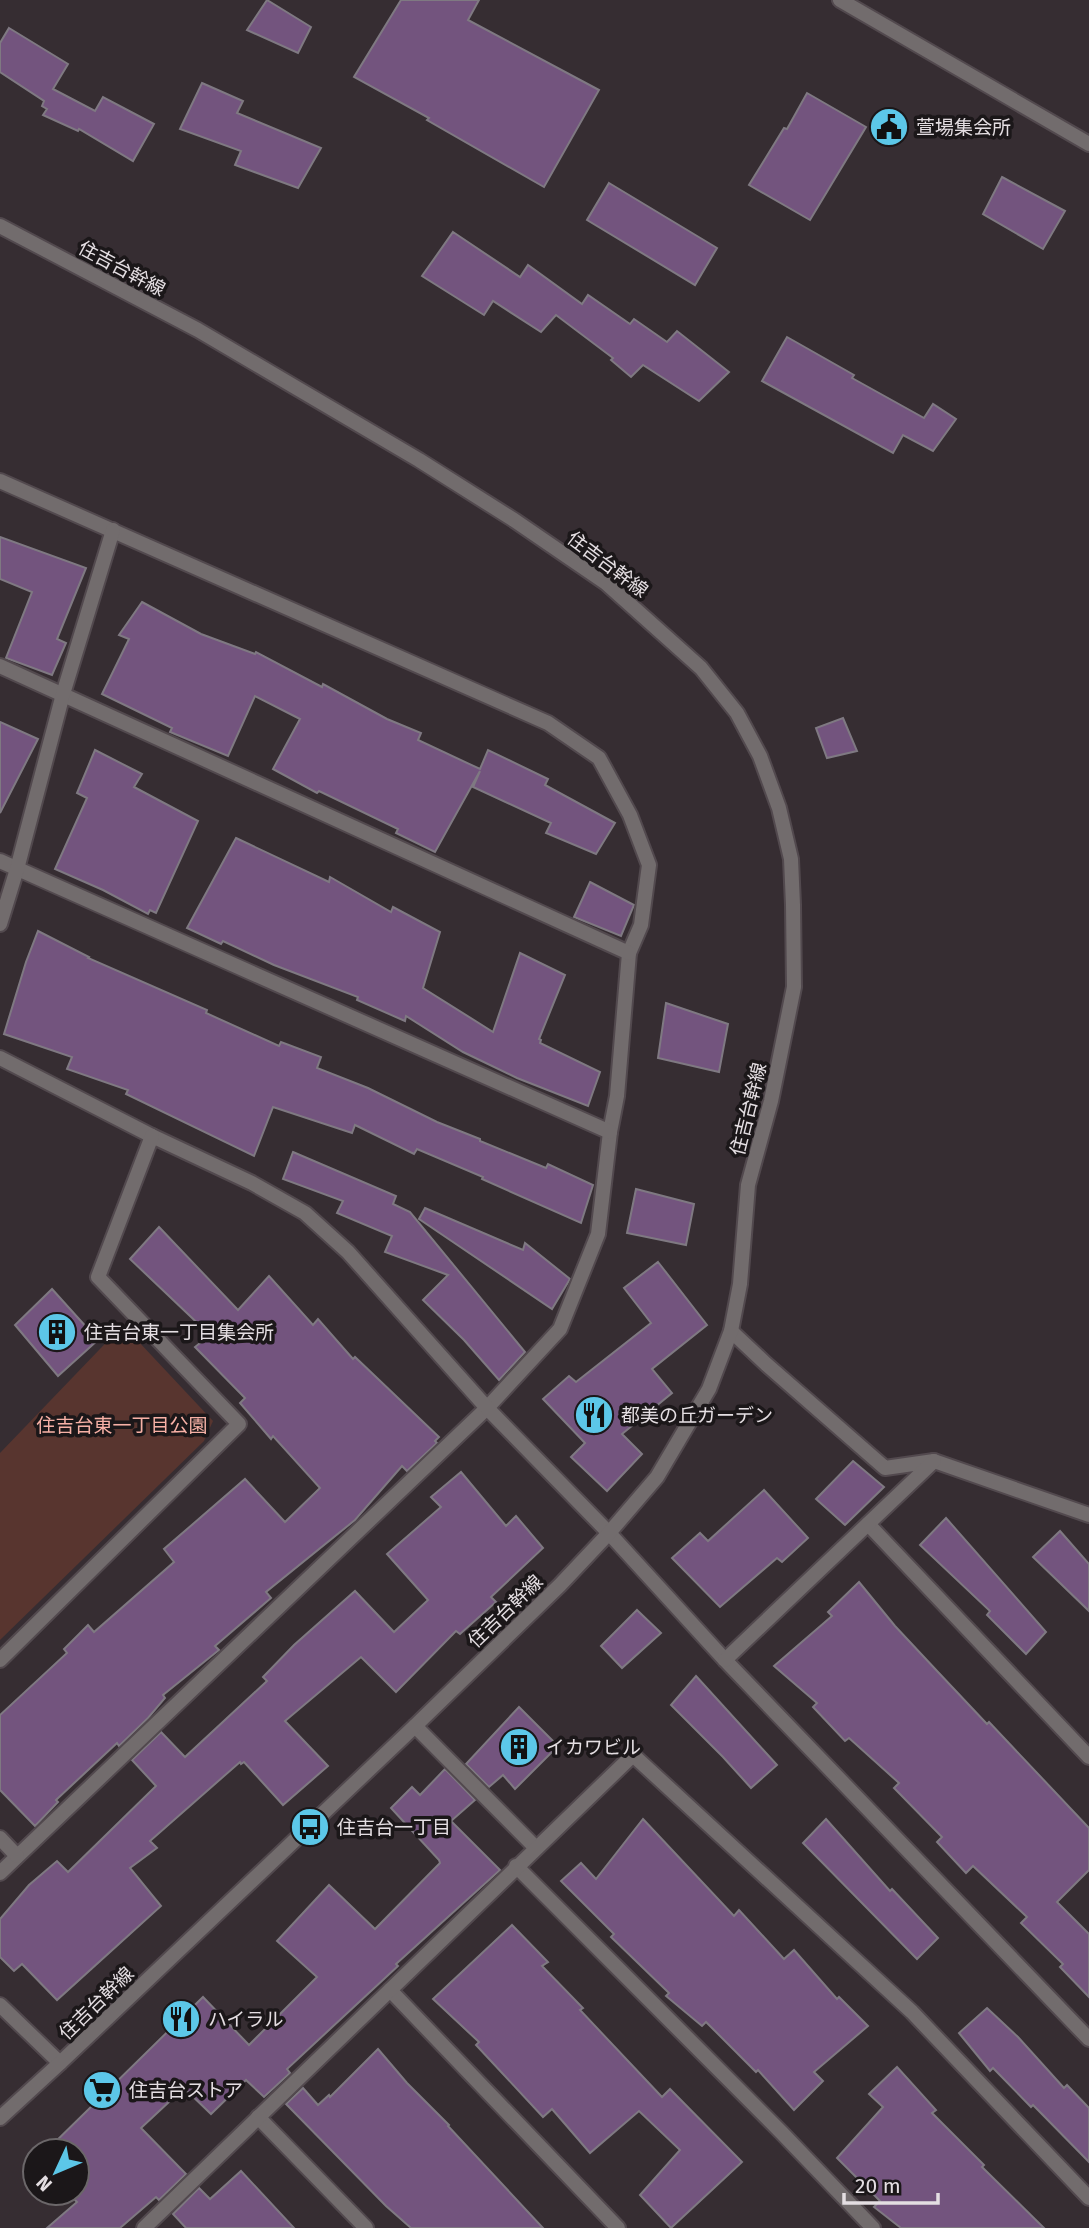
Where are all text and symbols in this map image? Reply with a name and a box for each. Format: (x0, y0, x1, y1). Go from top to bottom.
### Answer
public building icon: 萱場集会所 (868, 106, 910, 148)
place label: 萱場集会所 (916, 116, 1011, 139)
street label: 住吉台幹線 (74, 236, 169, 301)
street label: 住吉台幹線 (563, 527, 653, 602)
street label: 住吉台幹線 (726, 1060, 771, 1158)
building icon: 住吉台東一丁目集会所 (36, 1311, 78, 1353)
place label: 住吉台東一丁目集会所 (84, 1321, 274, 1344)
restaurant icon: 都美の丘ガーデン (573, 1394, 615, 1436)
place label: 都美の丘ガーデン (621, 1404, 773, 1427)
park label: 住吉台東一丁目公園 (36, 1414, 208, 1437)
street label: 住吉台幹線 (463, 1570, 548, 1653)
building icon: イカワビル (498, 1726, 540, 1768)
place label: イカワビル (546, 1736, 641, 1759)
bus stop icon: 住吉台一丁目 (289, 1806, 331, 1848)
place label: 住吉台一丁目 (337, 1816, 451, 1839)
street label: 住吉台幹線 (54, 1962, 139, 2045)
restaurant icon: ハイラル (160, 1998, 202, 2040)
place label: ハイラル (208, 2008, 284, 2031)
supermarket icon: 住吉台ストア (81, 2069, 123, 2111)
place label: 住吉台ストア (129, 2079, 243, 2102)
north arrow (21, 2137, 91, 2207)
scale bar (844, 2162, 939, 2206)
text: N (31, 2171, 57, 2196)
text: 20 m (855, 2173, 901, 2199)

